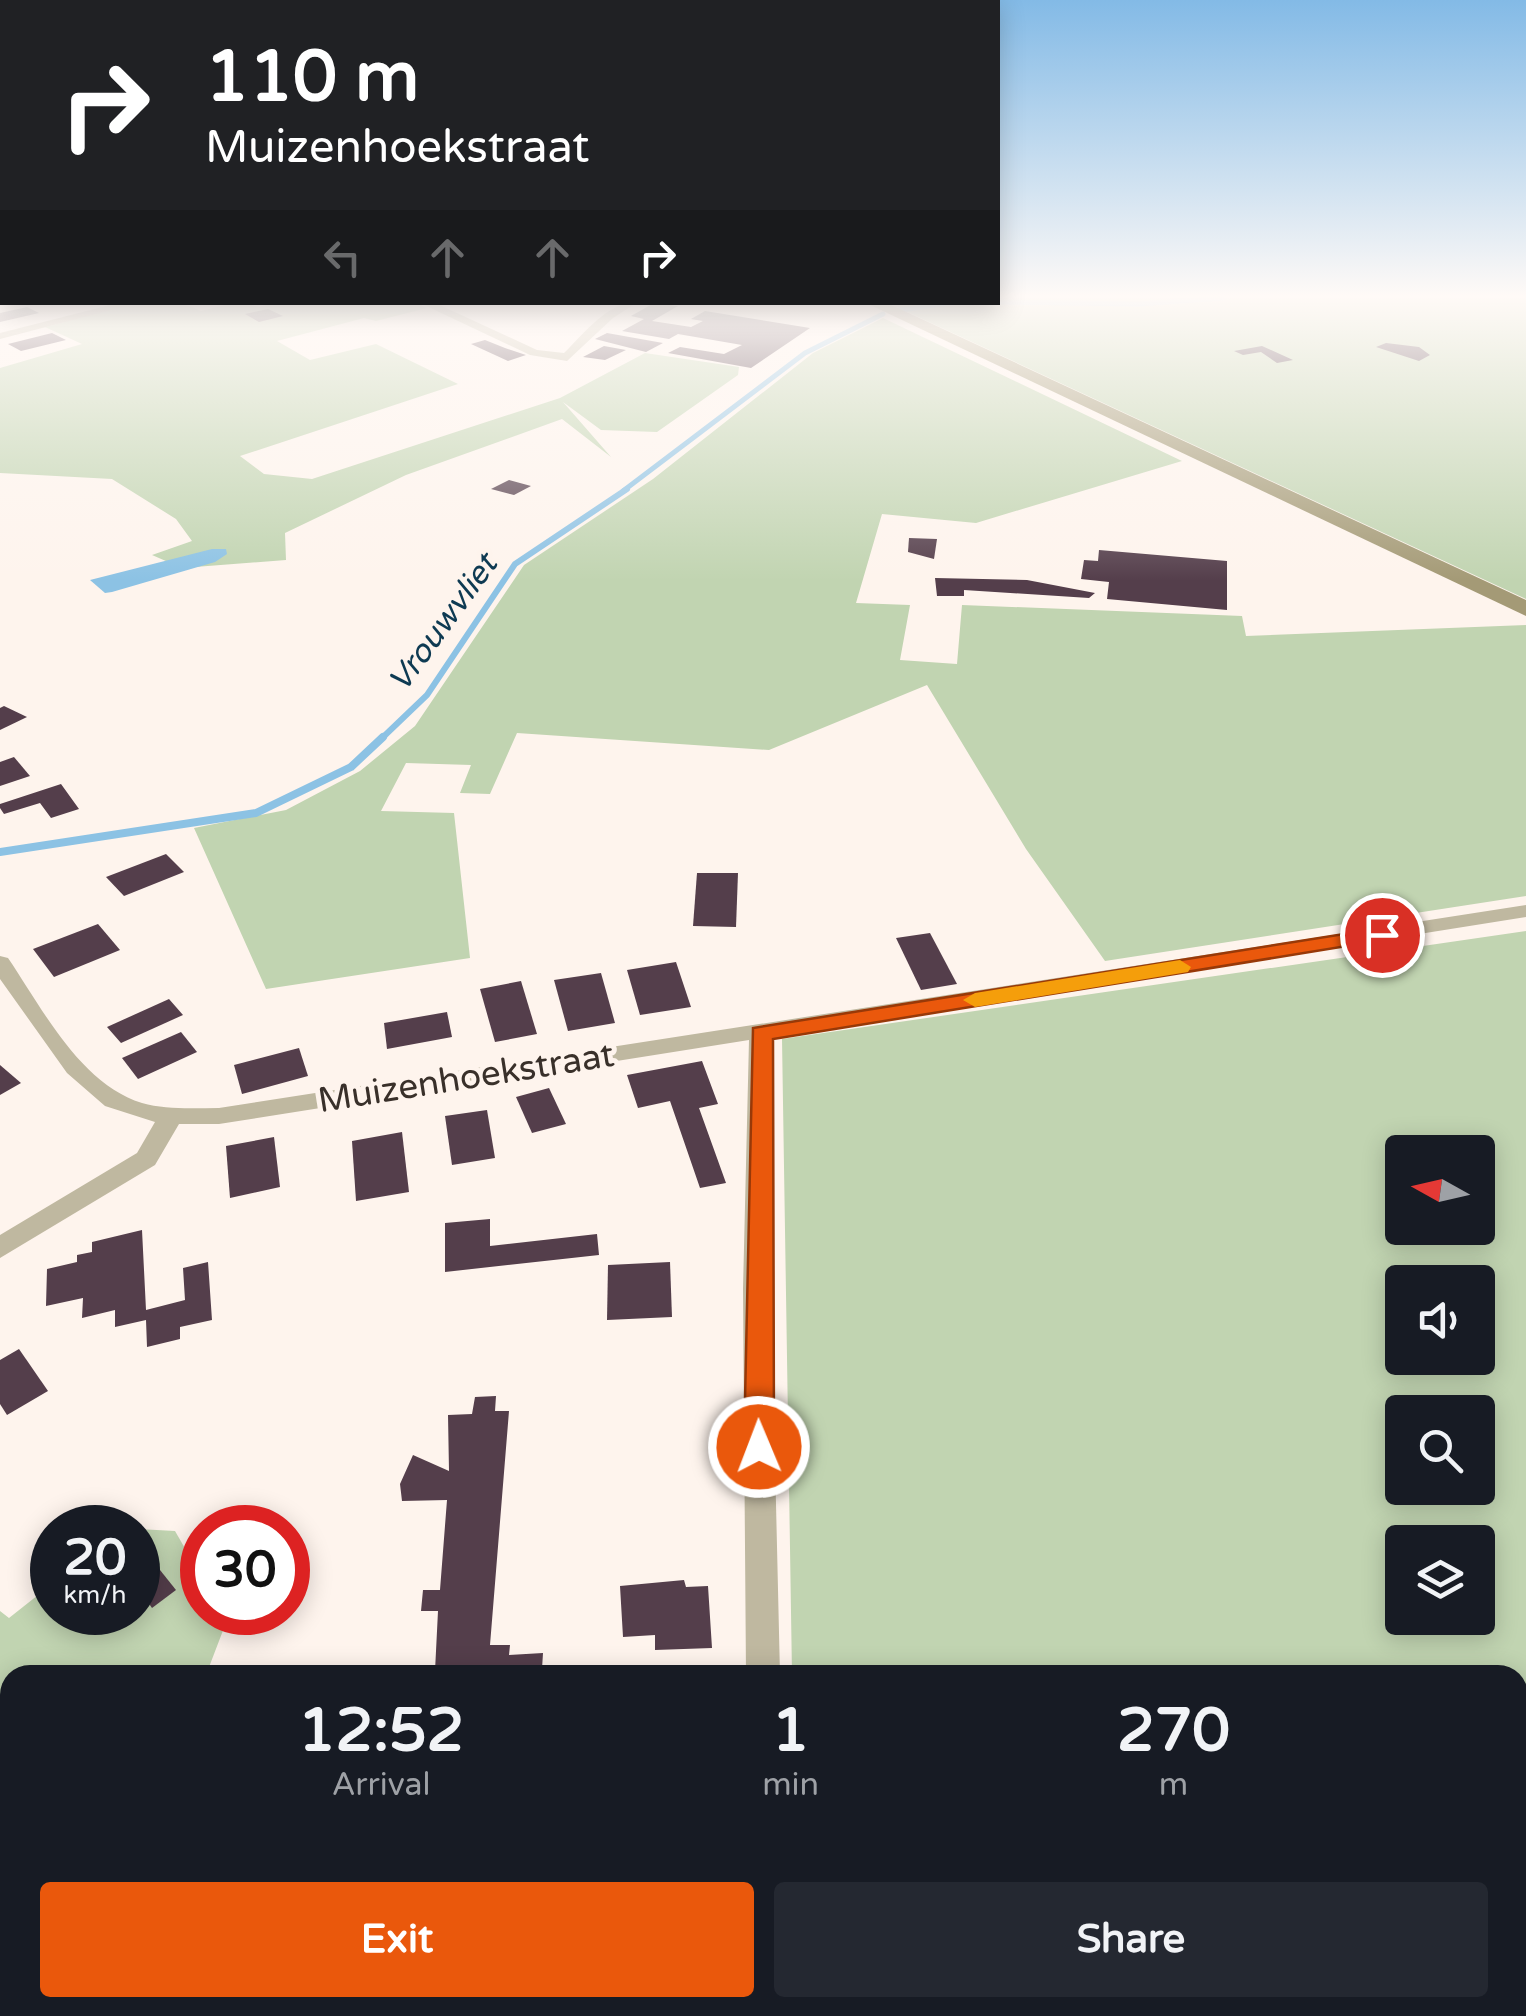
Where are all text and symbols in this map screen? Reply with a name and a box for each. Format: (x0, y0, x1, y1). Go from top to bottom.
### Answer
text: 110 m (205, 36, 419, 120)
icon: right (40, 40, 170, 170)
text: Muizenhoekstraat (205, 121, 589, 175)
icon: left (315, 230, 370, 285)
icon: ahead (420, 230, 475, 285)
icon: ahead (525, 230, 580, 285)
icon: right (630, 230, 685, 285)
water label: Vrouwvliet (381, 544, 508, 699)
pin (1340, 893, 1425, 978)
icon: arrive (1355, 908, 1410, 963)
street label: Muizenhoekstraat (315, 1034, 617, 1122)
north arrow (1385, 1135, 1495, 1245)
map controls (1385, 1135, 1495, 1635)
button: sound (1385, 1265, 1495, 1375)
position arrow (707, 1395, 811, 1499)
button: search (1385, 1395, 1495, 1505)
speed limit sign: 30 (180, 1505, 310, 1635)
button: layers (1385, 1525, 1495, 1635)
text: 20 (64, 1528, 126, 1588)
text: km/h (64, 1580, 126, 1610)
text: 12:52 (298, 1695, 464, 1767)
text: 1 (772, 1695, 809, 1767)
text: 270 (1117, 1695, 1230, 1767)
text: Arrival (332, 1766, 431, 1804)
text: min (762, 1766, 819, 1804)
text: m (1159, 1766, 1188, 1804)
button: Exit (40, 1882, 754, 1997)
button: Share (774, 1882, 1488, 1997)

